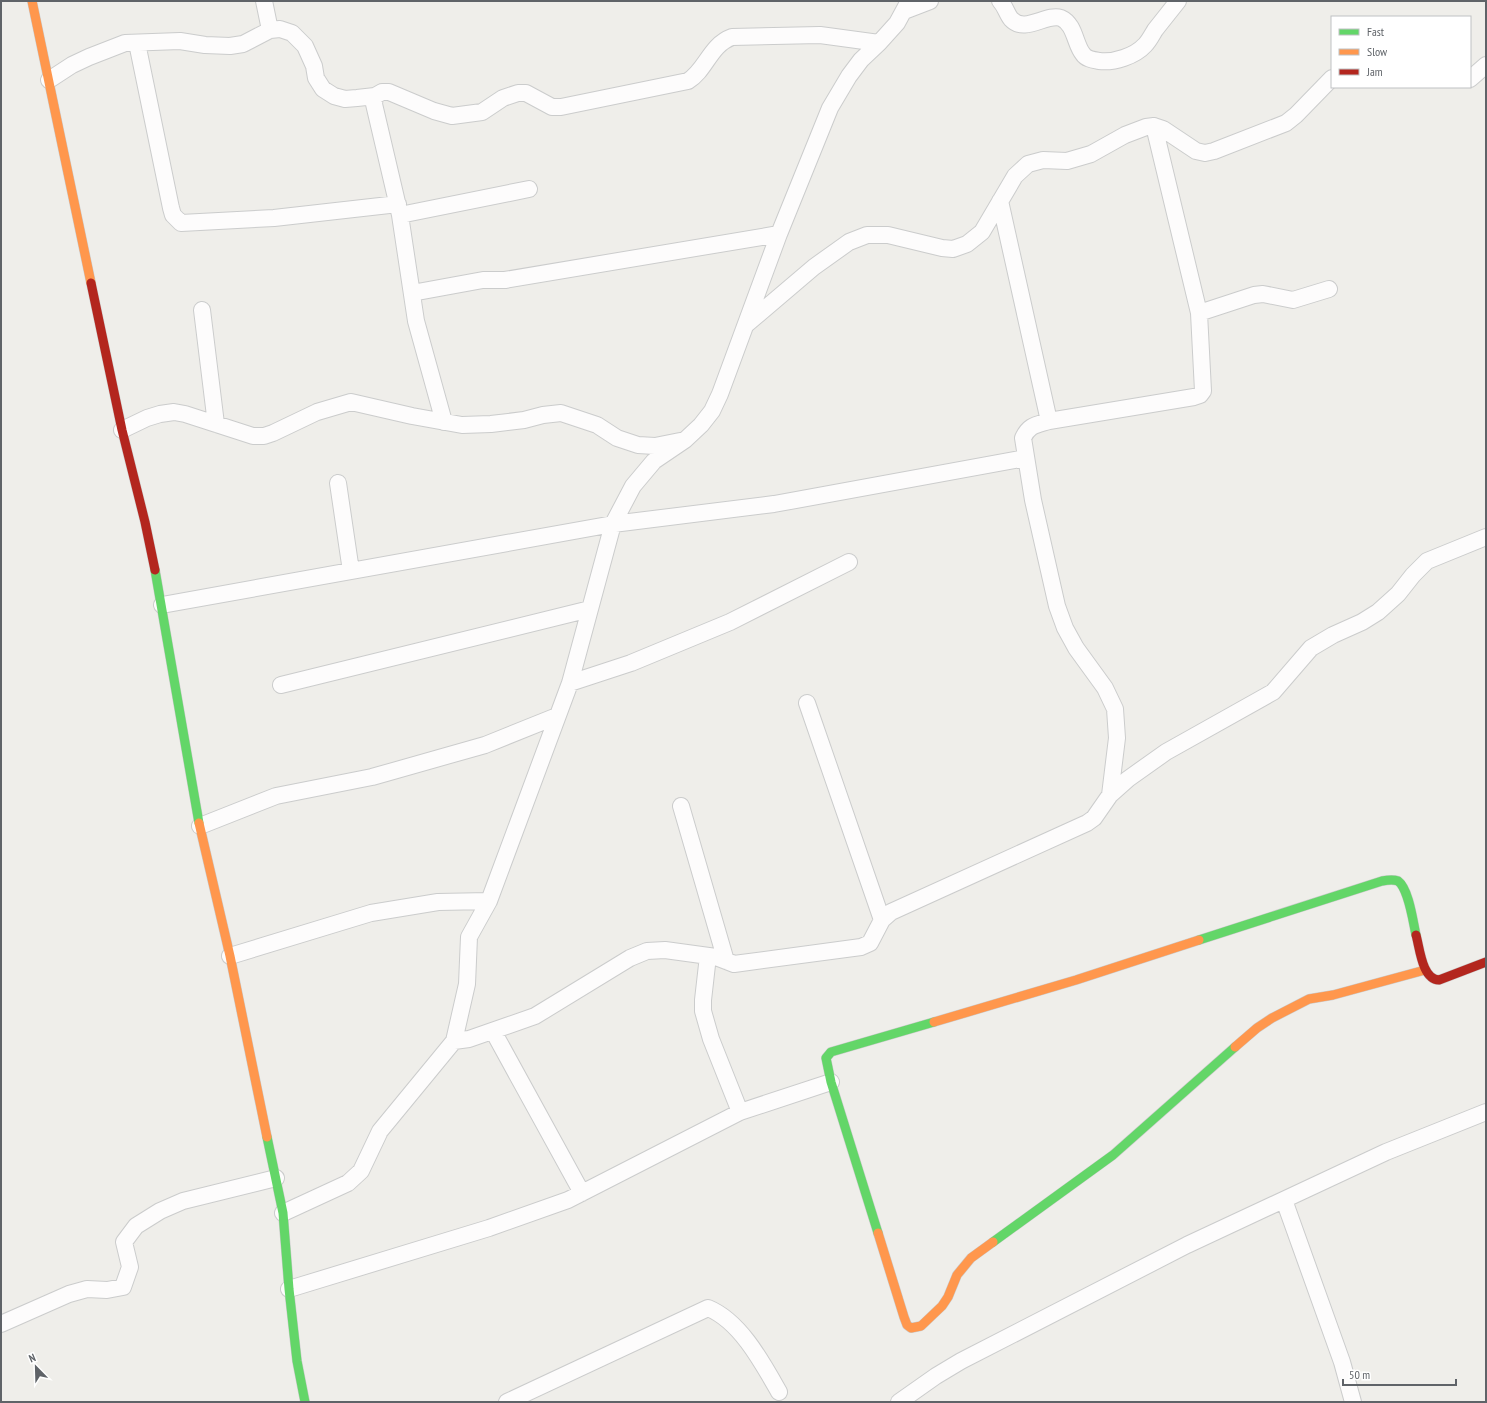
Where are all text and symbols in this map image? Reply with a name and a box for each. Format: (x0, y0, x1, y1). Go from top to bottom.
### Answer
legend (1331, 16, 1471, 88)
text: Fast (1367, 24, 1385, 39)
text: Slow (1367, 44, 1388, 59)
text: Jam (1366, 64, 1383, 79)
north arrow (16, 1347, 56, 1387)
text: N (27, 1350, 38, 1365)
scale bar (1343, 1361, 1456, 1387)
text: 50 m (1349, 1367, 1370, 1382)

